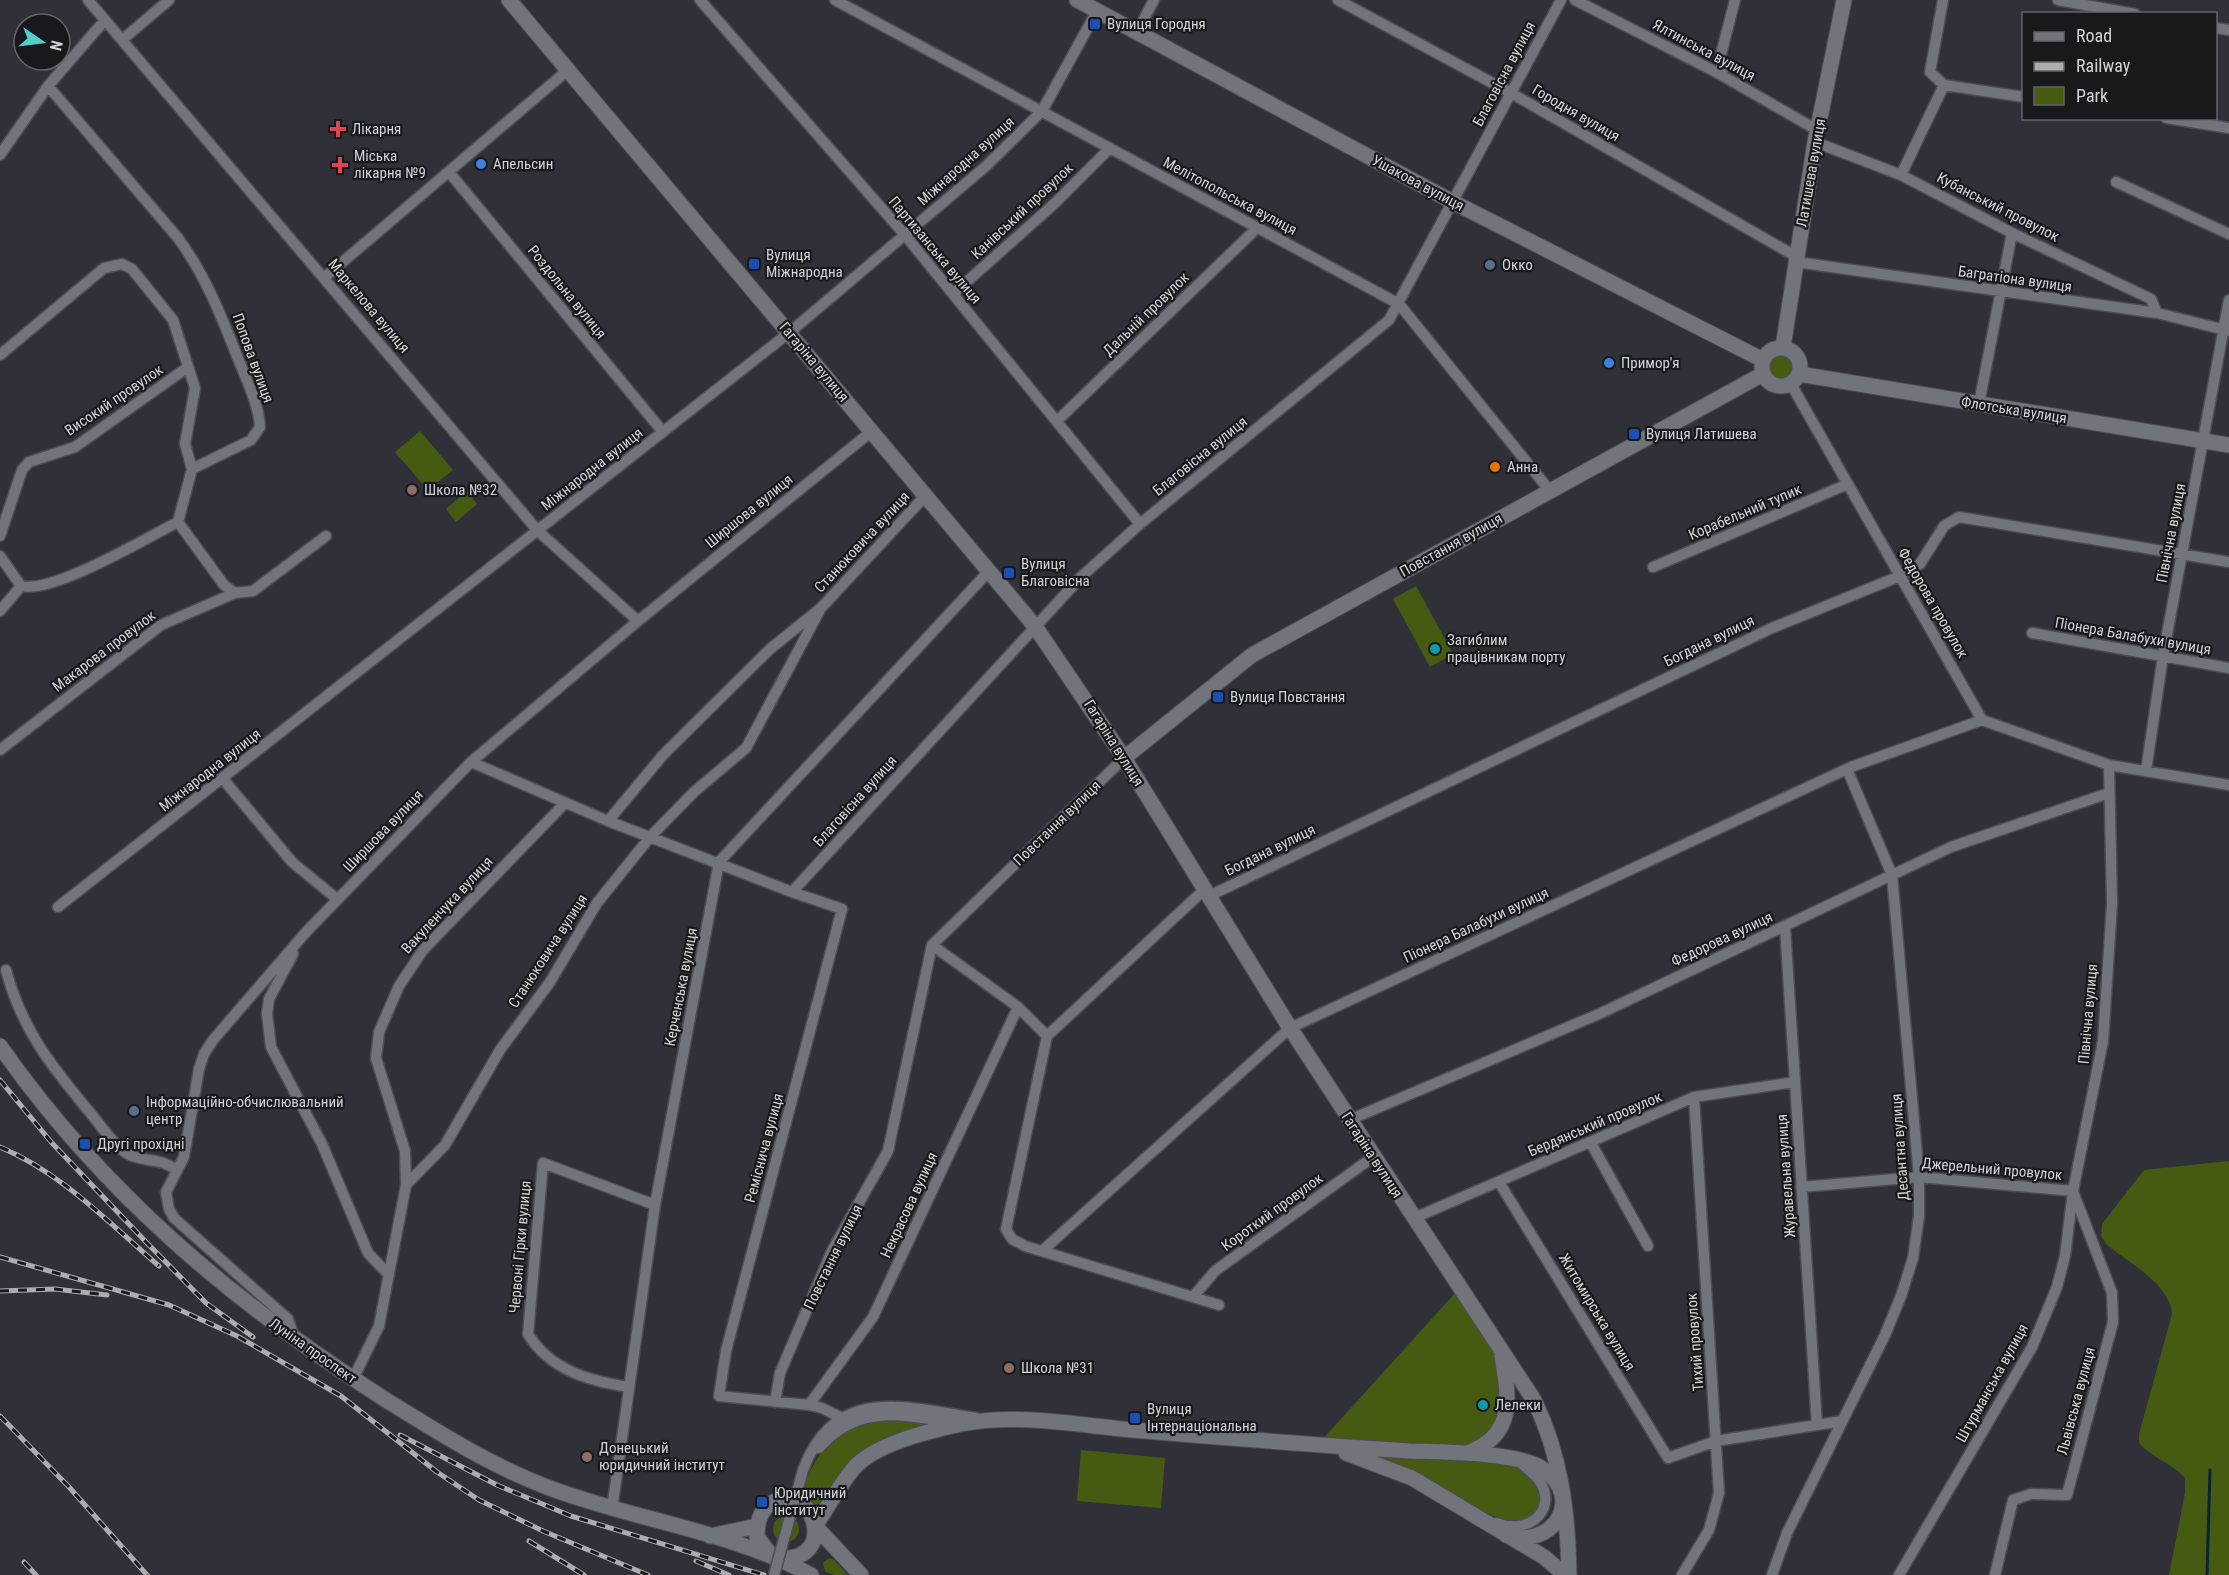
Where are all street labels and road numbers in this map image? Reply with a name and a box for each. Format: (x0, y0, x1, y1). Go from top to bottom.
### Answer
street label: Ялтинська вулиця (1650, 15, 1758, 85)
street label: Благовісна вулиця (1469, 19, 1539, 129)
street label: Городня вулиця (1529, 81, 1623, 145)
street label: Міжнародна вулиця (914, 113, 1018, 209)
street label: Латишева вулиця (1793, 117, 1829, 229)
street label: Ушакова вулиця (1369, 151, 1467, 215)
street label: Мелітопольська вулиця (1160, 153, 1300, 239)
street label: Канівський провулок (967, 159, 1077, 263)
street label: Кубанський провулок (1934, 168, 2062, 246)
street label: Партизанська вулиця (885, 193, 985, 307)
street label: Роздольна вулиця (524, 242, 610, 342)
street label: Маркелова вулиця (324, 255, 414, 357)
street label: Багратіона вулиця (1957, 262, 2073, 296)
street label: Дальній провулок (1099, 268, 1193, 360)
street label: Попова вулиця (228, 311, 278, 405)
street label: Гагаріна вулиця (775, 318, 853, 406)
street label: Високий провулок (61, 360, 167, 440)
street label: Флотська вулиця (1960, 393, 2068, 427)
street label: Благовісна вулиця (1149, 412, 1251, 500)
street label: Міжнародна вулиця (538, 424, 646, 514)
street label: Ширшова вулиця (702, 470, 796, 552)
street label: Корабельний тупик (1686, 480, 1804, 544)
street label: Північна вулиця (2153, 482, 2189, 584)
street label: Станюковича вулиця (811, 488, 913, 596)
street label: Повстання вулиця (1397, 509, 1505, 581)
street label: Федорова провулок (1894, 545, 1972, 661)
street label: Макарова провулок (49, 606, 159, 696)
street label: Богдана вулиця (1661, 611, 1757, 671)
street label: Піонера Балабухи вулиця (2053, 613, 2213, 659)
street label: Гагаріна вулиця (1080, 696, 1148, 790)
street label: Міжнародна вулиця (156, 725, 264, 815)
street label: Благовісна вулиця (809, 752, 901, 850)
street label: Повстання вулиця (1010, 777, 1104, 869)
street label: Ширшова вулиця (339, 786, 427, 876)
street label: Богдана вулиця (1222, 820, 1318, 880)
street label: Вакуленчука вулиця (397, 853, 497, 957)
street label: Піонера Балабухи вулиця (1400, 883, 1552, 967)
street label: Станюковича вулиця (505, 891, 591, 1011)
street label: Федорова вулиця (1668, 908, 1776, 970)
street label: Керченська вулиця (661, 926, 701, 1048)
street label: Північна вулиця (2075, 963, 2101, 1065)
street label: Бердянський провулок (1525, 1088, 1665, 1160)
street label: Реміснича вулиця (741, 1091, 787, 1205)
street label: Десантна вулиця (1887, 1093, 1913, 1201)
street label: Гагаріна вулиця (1338, 1109, 1406, 1201)
street label: Журавельна вулиця (1773, 1113, 1799, 1239)
street label: Некрасова вулиця (877, 1149, 941, 1261)
street label: Джерельний провулок (1921, 1154, 2063, 1184)
street label: Короткий провулок (1218, 1169, 1326, 1255)
street label: Червоні Гірки вулиця (505, 1180, 535, 1314)
street label: Повстання вулиця (800, 1202, 866, 1312)
street label: Житомирська вулиця (1555, 1250, 1639, 1374)
street label: Тихий провулок (1683, 1292, 1707, 1392)
street label: Луніна проспект (266, 1314, 360, 1388)
street label: Штурманська вулиця (1952, 1321, 2032, 1445)
street label: Львівська вулиця (2053, 1345, 2099, 1457)

